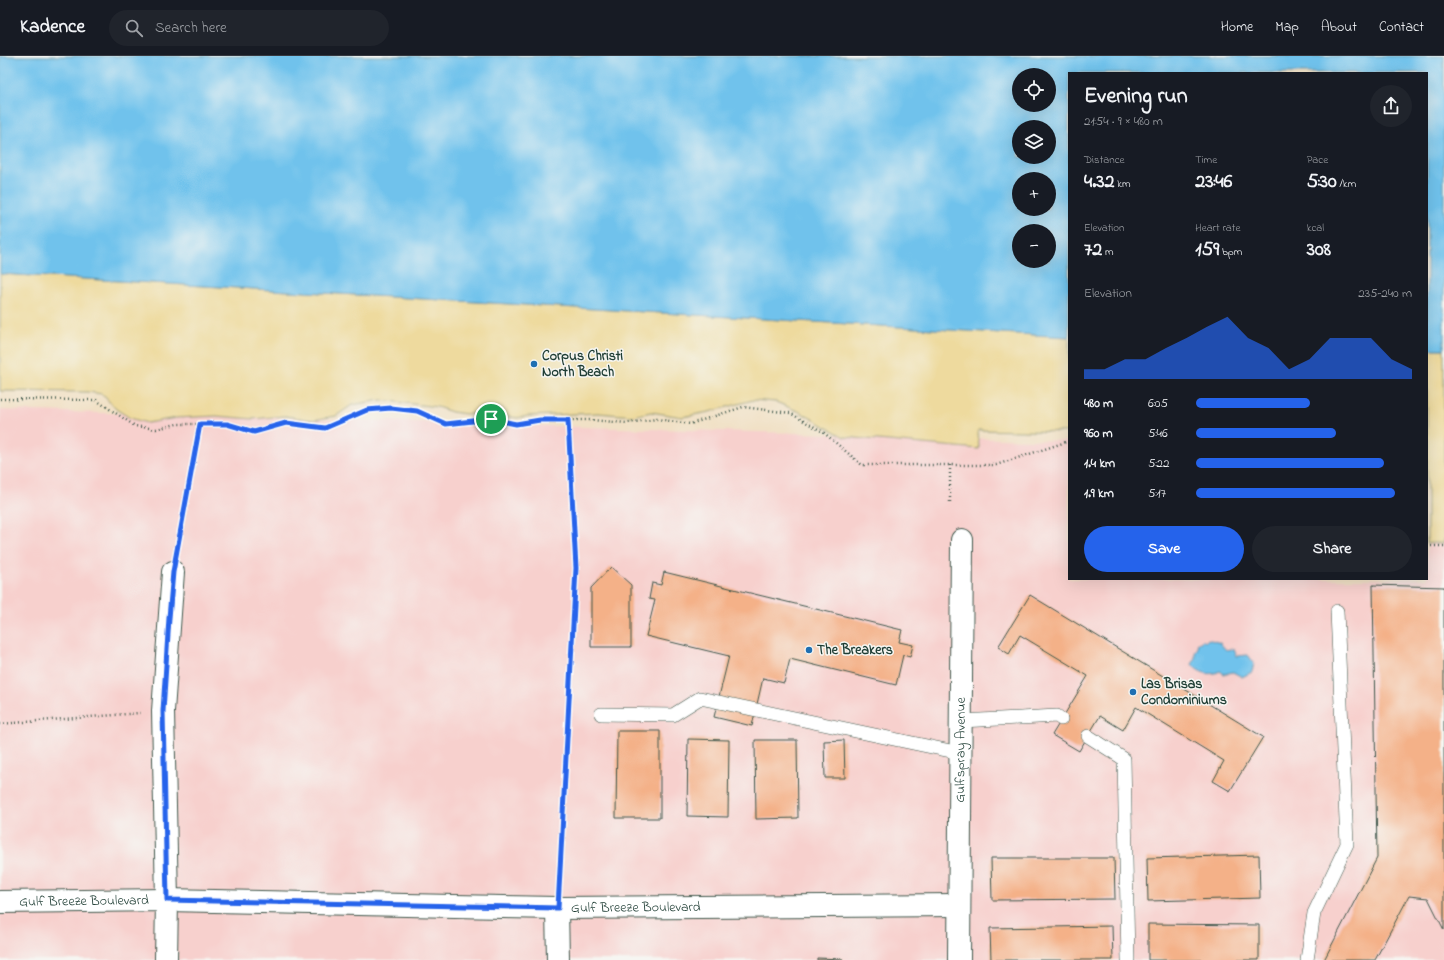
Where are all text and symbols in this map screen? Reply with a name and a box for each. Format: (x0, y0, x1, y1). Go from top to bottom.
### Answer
search box (109, 10, 389, 46)
text: Kadence (20, 14, 85, 41)
icon: search (123, 17, 145, 39)
text: Search here (155, 17, 227, 39)
text: Home (1221, 17, 1253, 38)
text: Map (1275, 17, 1299, 38)
text: About (1321, 17, 1357, 38)
text: Contact (1379, 17, 1424, 38)
map controls (1012, 68, 1056, 268)
button: locate (1012, 68, 1056, 112)
text: Evening run (1084, 81, 1188, 113)
button: share (1370, 85, 1412, 127)
text: 21:54 · 9 × 480 m (1084, 112, 1163, 131)
button: layers (1012, 120, 1056, 164)
text: Distance (1084, 152, 1125, 168)
text: Time (1195, 152, 1217, 168)
text: Pace (1307, 152, 1328, 168)
text: 4.32 (1084, 168, 1115, 197)
text: 23:46 (1195, 168, 1232, 197)
text: 5:30 (1307, 168, 1337, 197)
button: + (1012, 172, 1056, 216)
text: km (1115, 176, 1131, 192)
text: /km (1337, 176, 1356, 192)
text: Elevation (1084, 220, 1124, 236)
text: Heart rate (1195, 220, 1240, 236)
text: kcal (1307, 220, 1324, 236)
button: − (1012, 224, 1056, 268)
text: 72 (1084, 236, 1102, 265)
text: 159 (1195, 236, 1219, 265)
text: 308 (1307, 236, 1331, 265)
text: m (1102, 244, 1113, 260)
text: bpm (1219, 244, 1242, 260)
text: Elevation (1084, 284, 1132, 303)
text: 235–240 m (1358, 284, 1412, 303)
place label: Corpus Christi North Beach (542, 346, 624, 383)
marker: Corpus Christi North Beach (529, 359, 539, 369)
text: 480 m (1084, 394, 1113, 413)
text: 6:05 (1148, 394, 1168, 413)
pin (474, 402, 508, 436)
icon: arrive (480, 408, 502, 430)
text: 960 m (1084, 424, 1113, 443)
text: 5:46 (1148, 424, 1168, 443)
text: 1.4 km (1084, 454, 1115, 473)
text: 5:22 (1148, 454, 1169, 473)
text: 1.9 km (1084, 484, 1114, 503)
text: 5:17 (1148, 484, 1166, 503)
button: Save (1084, 526, 1244, 572)
button: Share (1252, 526, 1412, 572)
place label: The Breakers (817, 640, 893, 661)
marker: The Breakers (804, 645, 814, 655)
place label: Las Brisas Condominiums (1141, 674, 1227, 711)
marker: Las Brisas Condominiums (1128, 687, 1138, 697)
street label: Gulfspray Avenue (950, 696, 972, 803)
street label: Gulf Breeze Boulevard (19, 890, 149, 912)
street label: Gulf Breeze Boulevard (571, 896, 701, 918)

